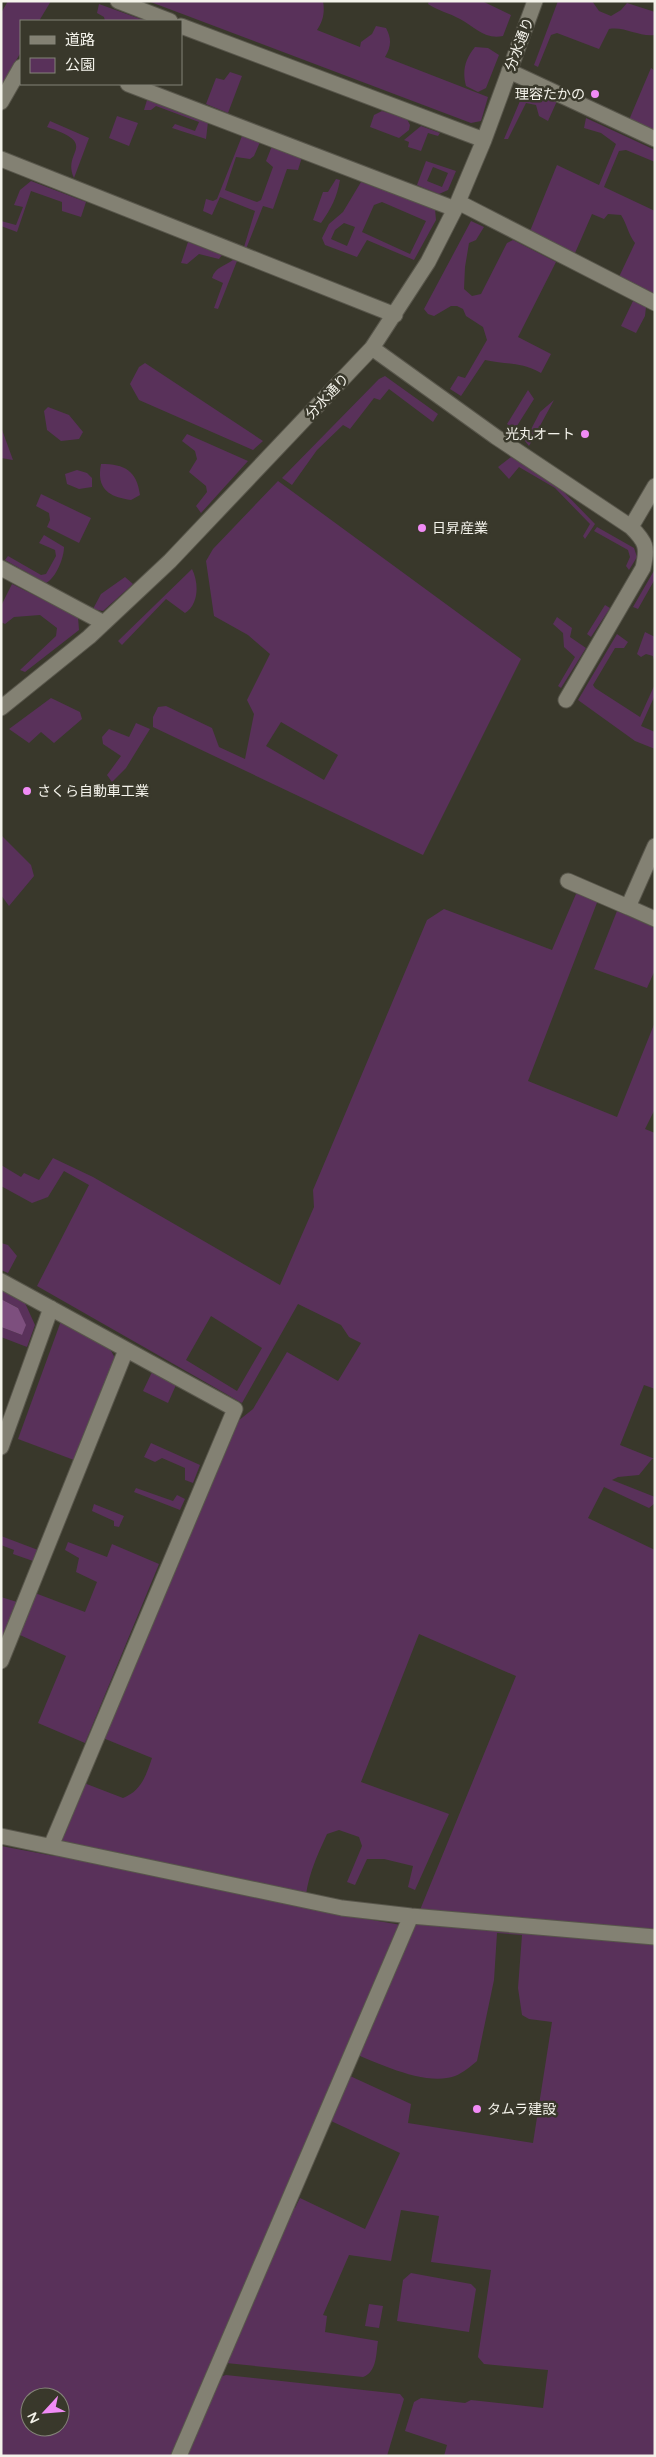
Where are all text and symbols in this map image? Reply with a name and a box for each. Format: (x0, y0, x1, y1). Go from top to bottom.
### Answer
street label: 分水通り (501, 15, 537, 73)
legend (20, 20, 182, 85)
text: 道路 (65, 30, 95, 49)
text: 公園 (65, 55, 95, 74)
place label: 理容たかの (515, 85, 585, 103)
marker: 理容たかの (589, 88, 601, 100)
street label: 分水通り (301, 369, 353, 423)
place label: 光丸オート (505, 425, 575, 443)
marker: 光丸オート (579, 428, 591, 440)
place label: 日昇産業 (432, 519, 488, 537)
marker: 日昇産業 (416, 522, 428, 534)
place label: さくら自動車工業 (37, 782, 149, 800)
marker: さくら自動車工業 (21, 785, 33, 797)
place label: タムラ建設 (487, 2100, 556, 2118)
marker: タムラ建設 (471, 2103, 483, 2115)
north arrow (20, 2387, 70, 2437)
text: N (23, 2409, 44, 2426)

